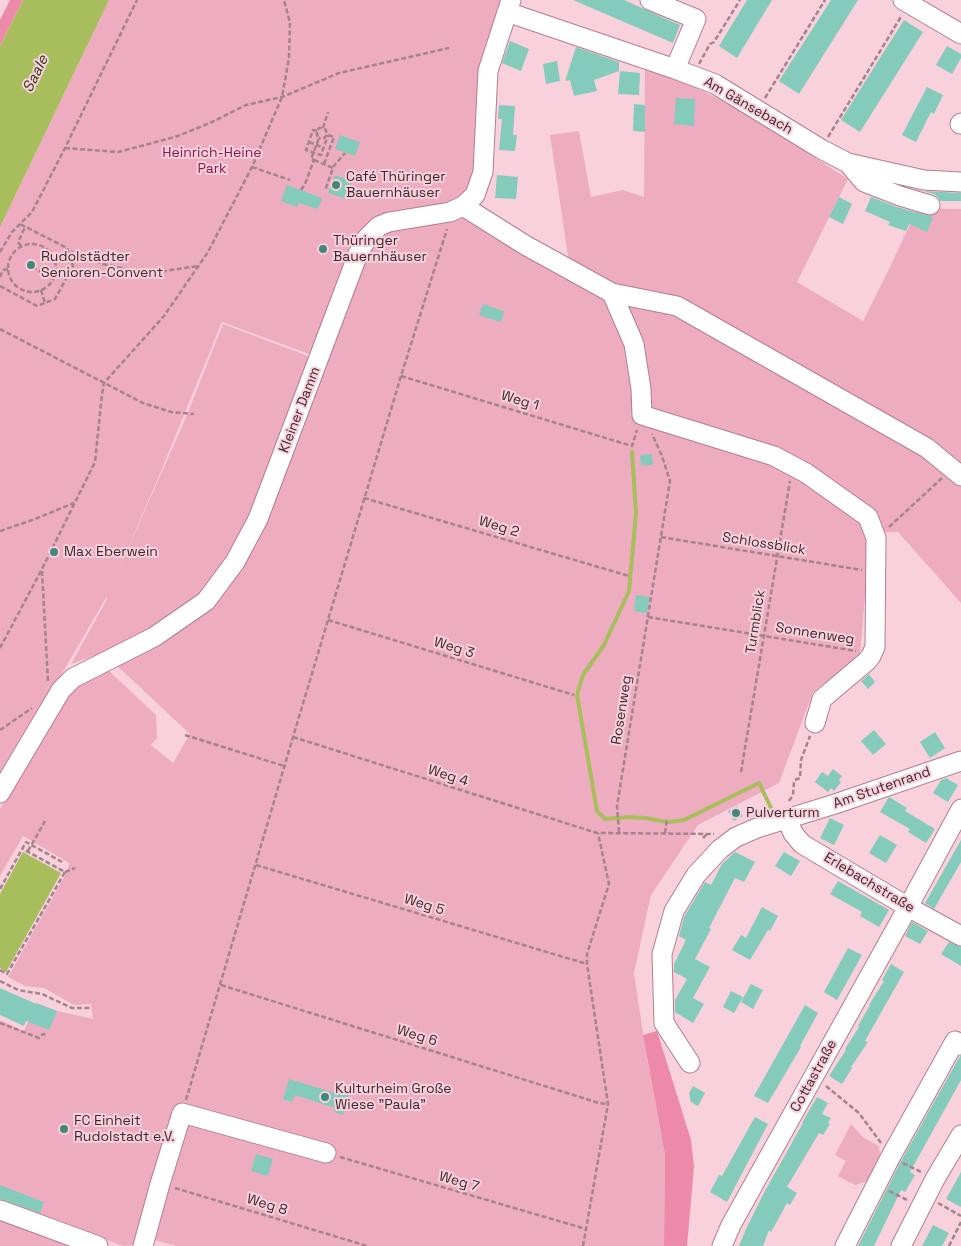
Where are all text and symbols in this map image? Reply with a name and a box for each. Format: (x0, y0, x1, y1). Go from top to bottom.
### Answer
water label: Saale (19, 53, 53, 95)
street label: Am Gänsebach (701, 74, 795, 138)
park label: Heinrich-Heine Park (162, 145, 262, 178)
place label: Café Thüringer Bauernhäuser (346, 169, 445, 202)
marker: Café Thüringer Bauernhäuser (330, 179, 342, 191)
place label: Thüringer Bauernhäuser (333, 233, 427, 266)
marker: Thüringer Bauernhäuser (317, 243, 329, 255)
place label: Rudolstädter Senioren-Convent (41, 249, 163, 282)
marker: Rudolstädter Senioren-Convent (25, 259, 37, 271)
street label: Kleiner Damm (276, 365, 324, 455)
street label: Weg 1 (499, 387, 541, 415)
street label: Weg 2 (477, 513, 521, 541)
street label: Schlossblick (721, 529, 807, 559)
place label: Max Eberwein (64, 544, 158, 560)
marker: Max Eberwein (48, 546, 60, 558)
street label: Turmblick (743, 589, 769, 655)
street label: Sonnenweg (774, 619, 856, 649)
street label: Weg 3 (432, 634, 476, 662)
street label: Rosenweg (608, 674, 636, 746)
street label: Weg 4 (426, 762, 470, 790)
street label: Am Stutenrand (831, 763, 933, 813)
place label: Pulverturm (746, 805, 820, 821)
marker: Pulverturm (730, 807, 742, 819)
street label: Erlebachstraße (821, 849, 917, 917)
street label: Weg 5 (402, 891, 446, 919)
street label: Weg 6 (395, 1022, 439, 1050)
street label: Cottastraße (787, 1037, 841, 1115)
place label: Kulturheim Große Wiese "Paula" (335, 1081, 452, 1114)
marker: Kulturheim Große Wiese "Paula" (319, 1091, 331, 1103)
place label: FC Einheit Rudolstadt e.V. (74, 1113, 175, 1146)
marker: FC Einheit Rudolstadt e.V. (58, 1123, 70, 1135)
street label: Weg 7 (437, 1168, 481, 1196)
street label: Weg 8 (245, 1191, 289, 1219)

